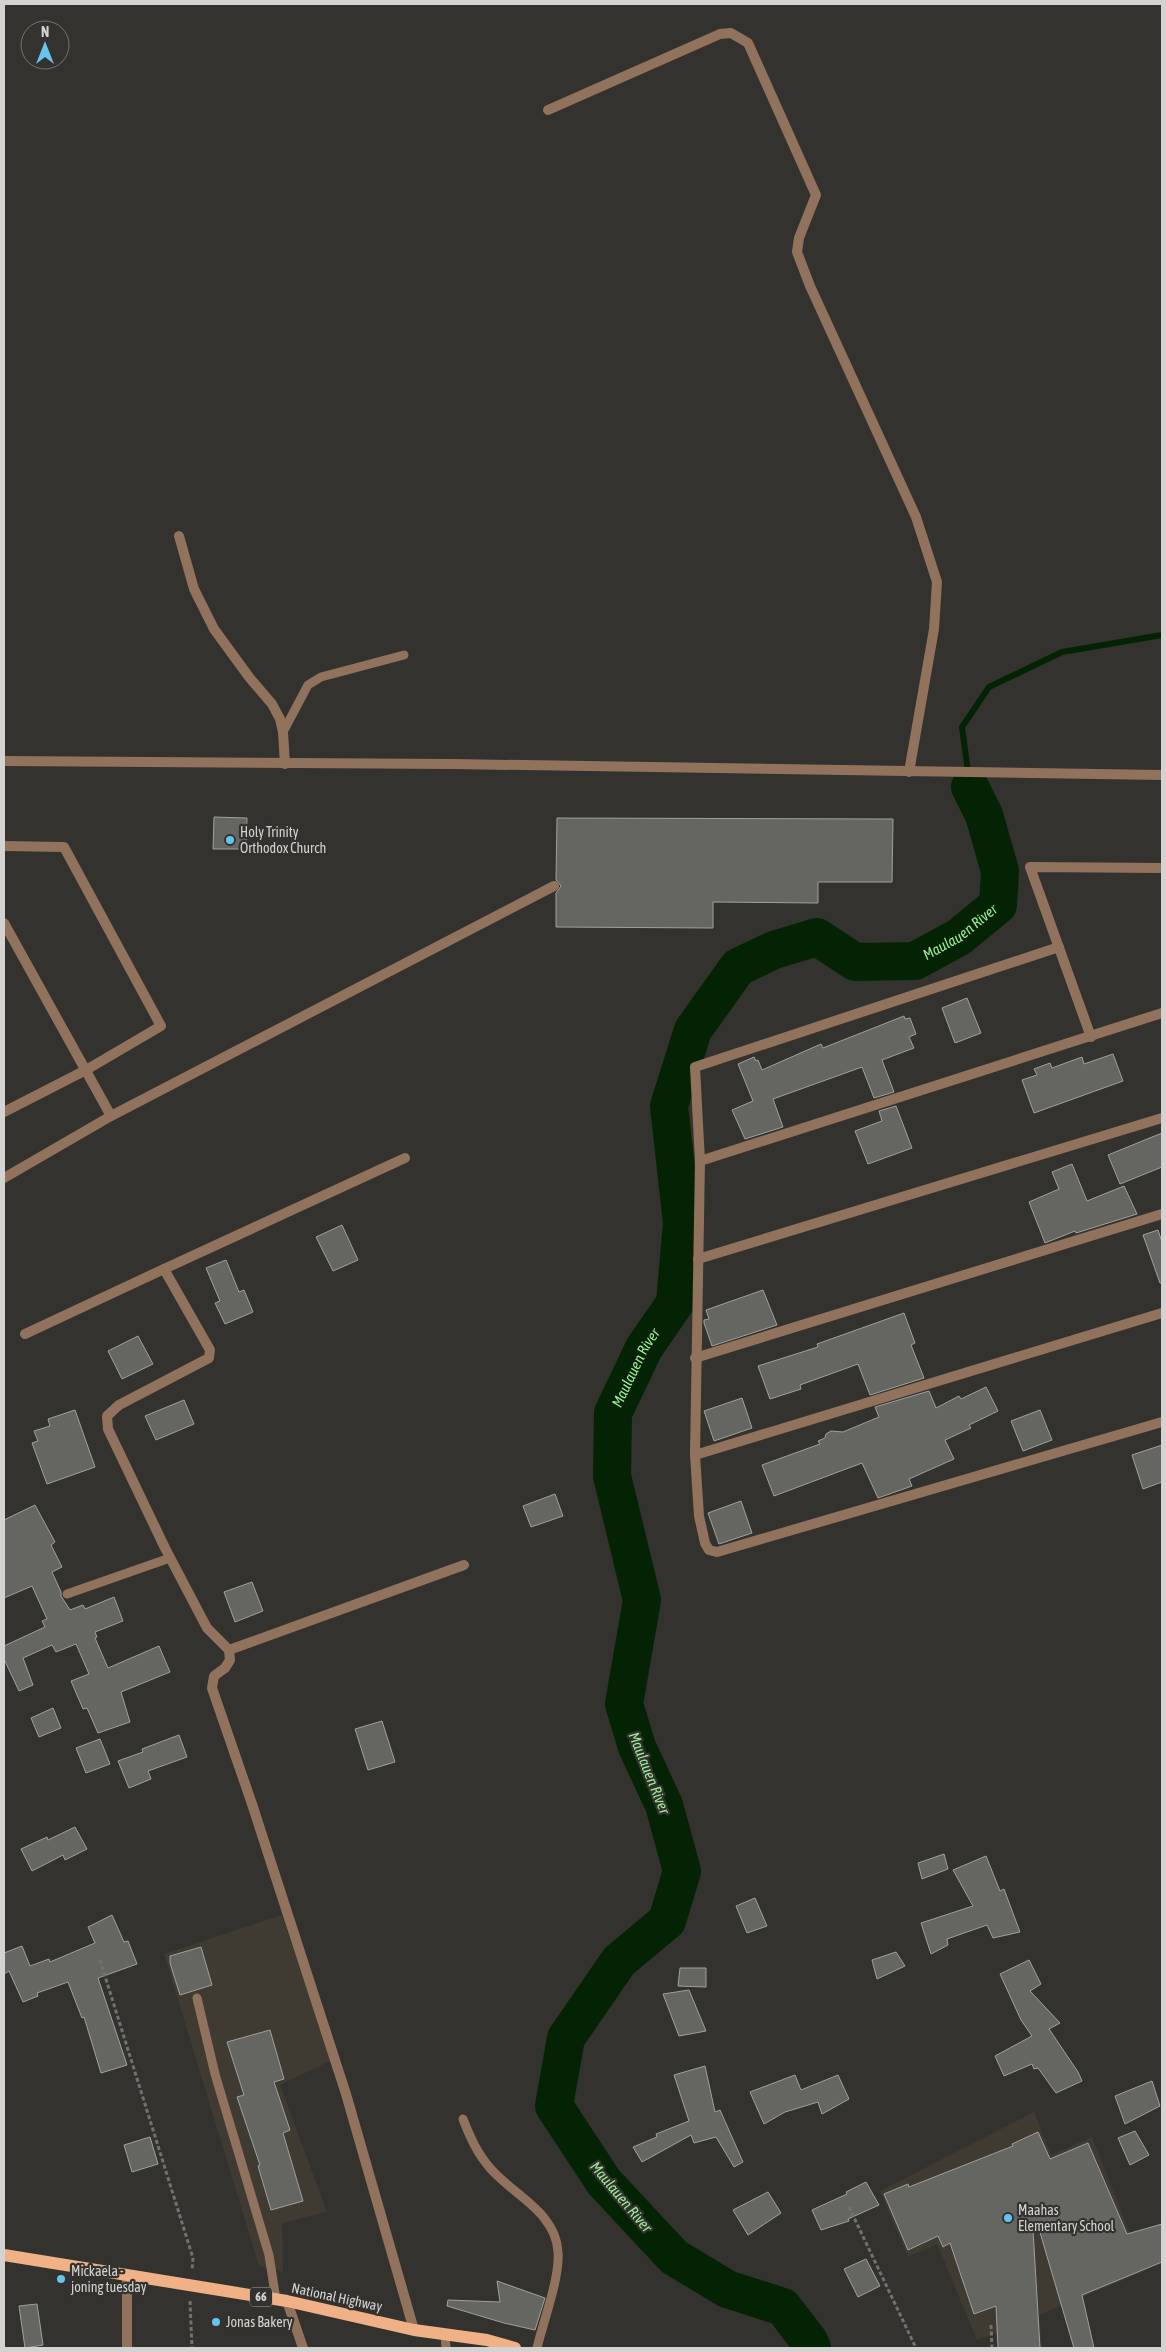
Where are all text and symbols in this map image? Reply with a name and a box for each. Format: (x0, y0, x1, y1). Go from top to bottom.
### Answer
north arrow (20, 20, 70, 70)
text: N (41, 24, 49, 40)
place label: Holy Trinity Orthodox Church (240, 824, 326, 856)
marker: Holy Trinity Orthodox Church (224, 834, 236, 846)
water label: Maulauen River (920, 900, 1001, 963)
water label: Maulauen River (608, 1324, 663, 1410)
water label: Maulauen River (625, 1729, 674, 1817)
water label: Maulauen River (587, 2158, 656, 2236)
place label: Maahas Elementary School (1018, 2202, 1114, 2234)
marker: Maahas Elementary School (1002, 2212, 1014, 2224)
place label: Mickaela - joning tuesday (70, 2263, 147, 2295)
marker: Mickaela - joning tuesday (55, 2273, 67, 2285)
street label: National Highway (290, 2280, 384, 2314)
road number: 66 (250, 2288, 272, 2306)
place label: Jonas Bakery (226, 2314, 293, 2330)
marker: Jonas Bakery (210, 2316, 222, 2328)

